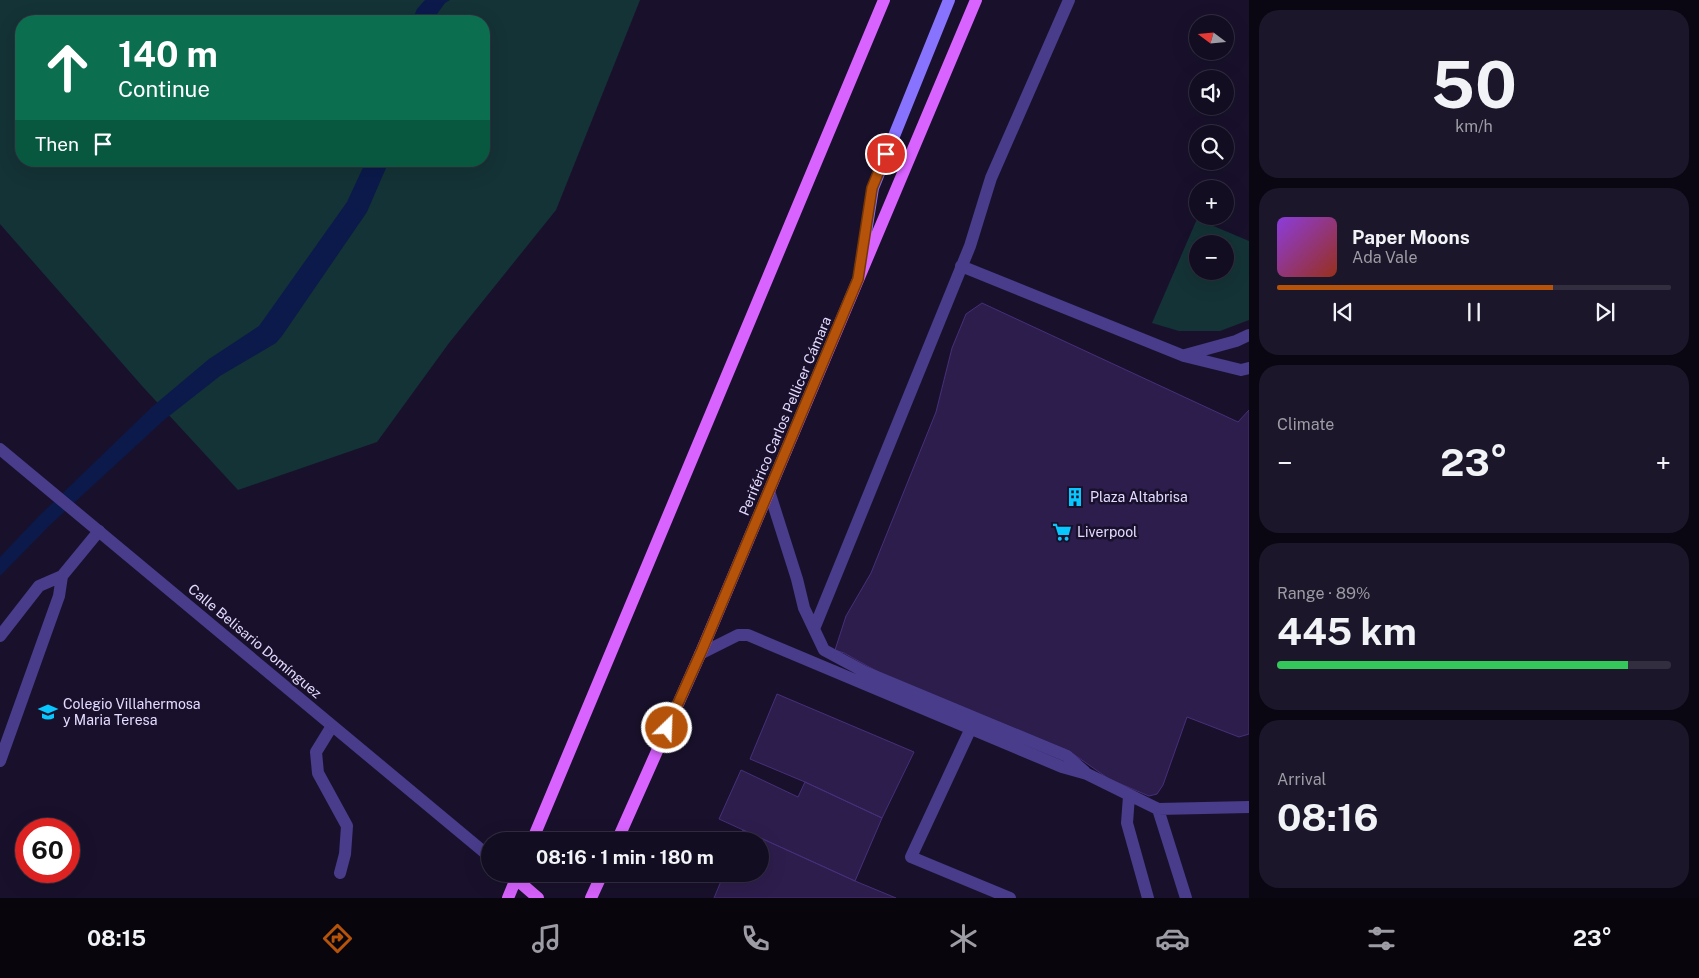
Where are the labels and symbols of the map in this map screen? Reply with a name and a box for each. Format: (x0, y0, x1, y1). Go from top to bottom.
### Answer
north arrow (1189, 15, 1234, 60)
pin (865, 133, 907, 175)
street label: Periférico Carlos Pellicer Cámara (736, 314, 834, 518)
building icon: Plaza Altabrisa (1064, 486, 1086, 508)
place label: Plaza Altabrisa (1090, 489, 1188, 505)
supermarket icon: Liverpool (1051, 521, 1073, 543)
place label: Liverpool (1077, 524, 1137, 540)
street label: Calle Belisario Domínguez (185, 581, 325, 702)
place label: Colegio Villahermosa y Maria Teresa (63, 696, 201, 728)
school or university icon: Colegio Villahermosa y Maria Teresa (37, 701, 59, 723)
position arrow (640, 701, 692, 753)
speed limit sign: 60 (15, 818, 80, 883)

